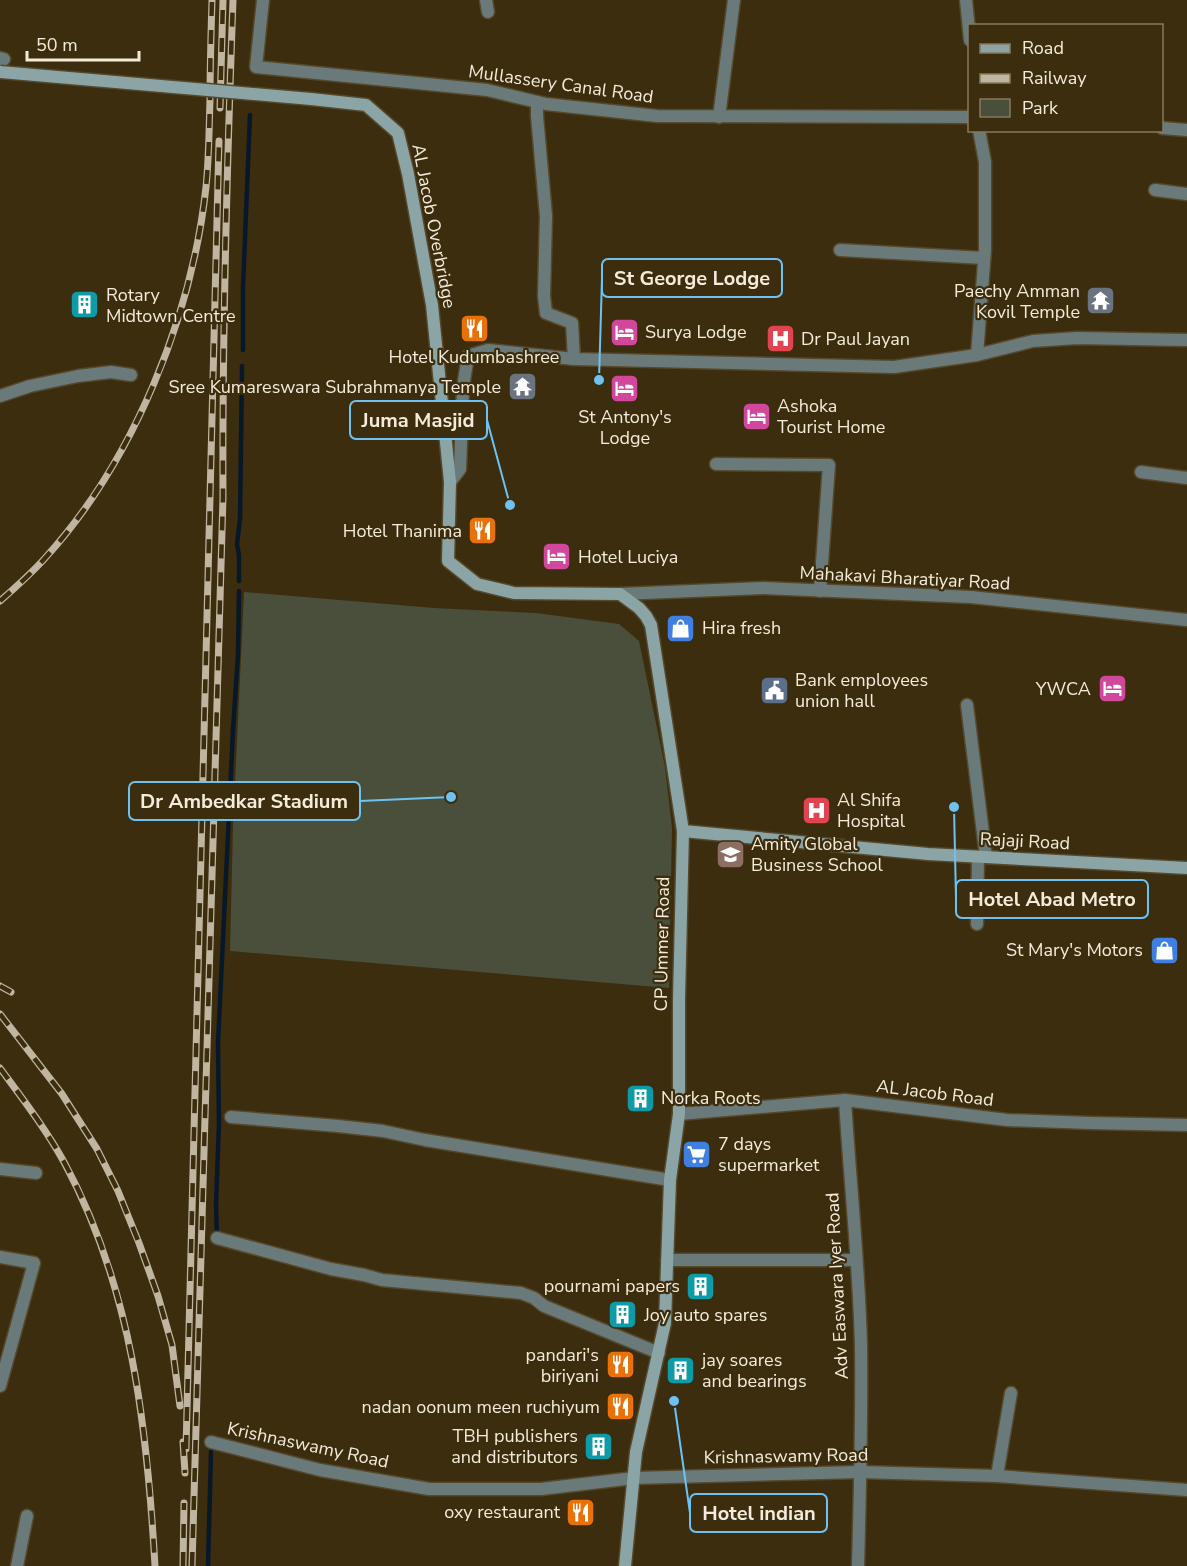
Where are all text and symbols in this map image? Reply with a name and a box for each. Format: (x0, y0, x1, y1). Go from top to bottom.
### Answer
scale bar (27, 24, 140, 62)
legend (968, 24, 1163, 132)
text: 50 m (36, 33, 78, 57)
text: Road (1022, 36, 1064, 60)
street label: Mullassery Canal Road (467, 59, 655, 109)
text: Railway (1022, 66, 1087, 90)
text: Park (1022, 96, 1059, 120)
street label: AL Jacob Overbridge (406, 142, 462, 310)
callout: St George Lodge (602, 259, 782, 297)
text: St George Lodge (614, 265, 770, 292)
place label: Paechy Amman Kovil Temple (954, 279, 1080, 324)
place label: Rotary Midtown Centre (106, 283, 236, 328)
temple icon: Paechy Amman Kovil Temple (1085, 285, 1117, 317)
building icon: Rotary Midtown Centre (69, 289, 101, 321)
restaurant icon: Hotel Kudumbashree (458, 312, 490, 344)
hotel icon: Surya Lodge (608, 316, 640, 348)
place label: Surya Lodge (645, 320, 747, 344)
hospital icon: Dr Paul Jayan (764, 323, 796, 355)
place label: Dr Paul Jayan (801, 327, 910, 351)
place label: Hotel Kudumbashree (389, 345, 559, 369)
temple icon: Sree Kumareswara Subrahmanya Temple (506, 371, 538, 403)
hotel icon: St Antony's Lodge (609, 372, 641, 404)
place label: Sree Kumareswara Subrahmanya Temple (168, 375, 501, 399)
place label: Ashoka Tourist Home (777, 394, 885, 439)
hotel icon: Ashoka Tourist Home (740, 400, 772, 432)
callout: Juma Masjid (350, 401, 487, 439)
place label: St Antony's Lodge (578, 405, 672, 450)
text: Juma Masjid (361, 407, 474, 434)
restaurant icon: Hotel Thanima (467, 515, 499, 547)
place label: Hotel Thanima (343, 519, 462, 543)
hotel icon: Hotel Luciya (541, 541, 573, 573)
place label: Hotel Luciya (578, 545, 678, 569)
street label: Mahakavi Bharatiyar Road (799, 560, 1011, 596)
shop icon: Hira fresh (665, 612, 697, 644)
place label: Hira fresh (702, 616, 781, 640)
place label: Bank employees union hall (795, 668, 928, 713)
hotel icon: YWCA (1096, 673, 1128, 705)
public building icon: Bank employees union hall (758, 674, 790, 706)
place label: YWCA (1035, 677, 1091, 701)
callout: Dr Ambedkar Stadium (129, 782, 360, 820)
text: Dr Ambedkar Stadium (140, 788, 348, 815)
place label: Al Shifa Hospital (837, 788, 906, 833)
hospital icon: Al Shifa Hospital (800, 794, 832, 826)
street label: Rajaji Road (979, 827, 1071, 855)
place label: Amity Global Business School (751, 832, 883, 877)
school or university icon: Amity Global Business School (714, 838, 746, 870)
street label: CP Ummer Road (649, 877, 675, 1011)
callout: Hotel Abad Metro (956, 880, 1148, 918)
text: Hotel Abad Metro (968, 886, 1136, 913)
shop icon: St Mary's Motors (1148, 934, 1180, 966)
place label: St Mary's Motors (1006, 938, 1143, 962)
street label: AL Jacob Road (875, 1074, 995, 1112)
building icon: Norka Roots (624, 1082, 656, 1114)
place label: Norka Roots (661, 1086, 761, 1110)
place label: 7 days supermarket (718, 1132, 820, 1177)
supermarket icon: 7 days supermarket (681, 1138, 713, 1170)
street label: Adv Easwara Iyer Road (820, 1192, 854, 1380)
building icon: pournami papers (685, 1270, 717, 1302)
place label: pournami papers (544, 1274, 680, 1298)
building icon: Joy auto spares (607, 1299, 639, 1331)
place label: Joy auto spares (643, 1303, 767, 1327)
place label: pandari's biriyani (525, 1343, 599, 1388)
place label: jay soares and bearings (700, 1348, 807, 1393)
restaurant icon: pandari's biriyani (604, 1349, 636, 1381)
building icon: jay soares and bearings (665, 1354, 697, 1386)
restaurant icon: nadan oonum meen ruchiyum (605, 1391, 637, 1423)
place label: nadan oonum meen ruchiyum (362, 1395, 600, 1419)
street label: Krishnaswamy Road (225, 1416, 391, 1474)
place label: TBH publishers and distributors (451, 1424, 578, 1469)
building icon: TBH publishers and distributors (583, 1430, 615, 1462)
street label: Krishnaswamy Road (704, 1443, 868, 1469)
callout: Hotel indian (690, 1494, 827, 1532)
restaurant icon: oxy restaurant (565, 1496, 597, 1528)
place label: oxy restaurant (444, 1500, 561, 1524)
text: Hotel indian (702, 1500, 816, 1527)

